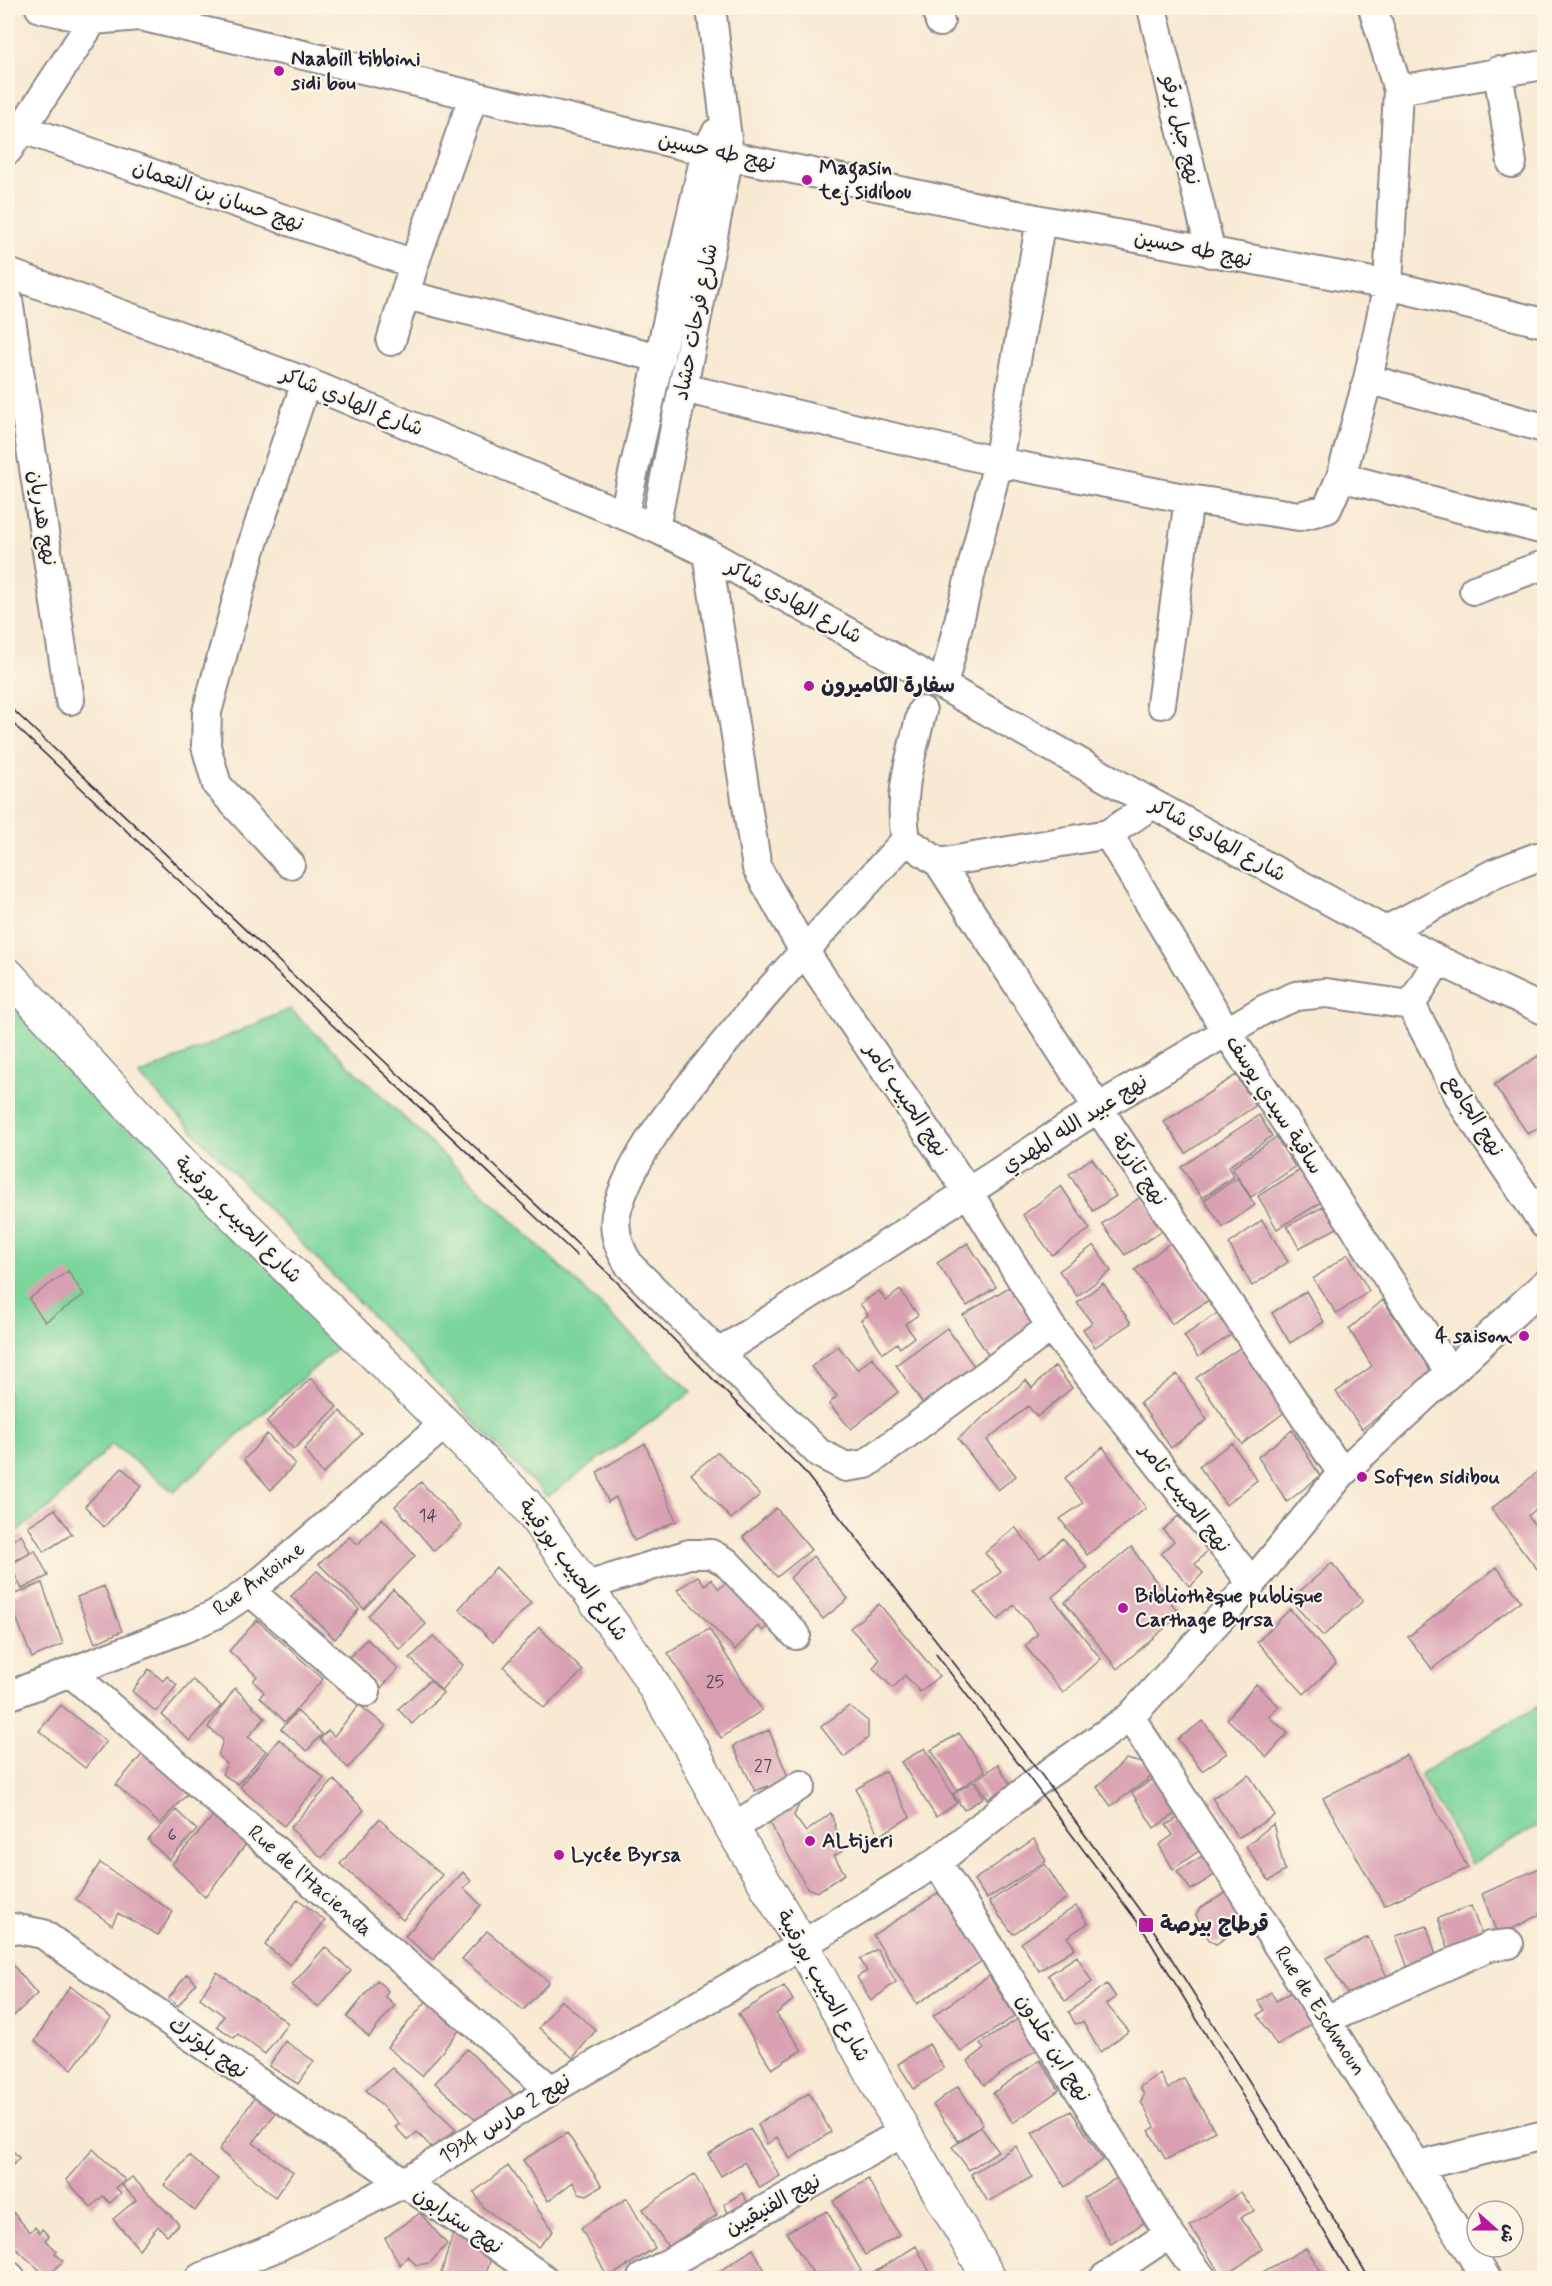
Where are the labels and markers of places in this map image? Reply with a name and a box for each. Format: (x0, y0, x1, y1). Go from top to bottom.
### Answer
place label: Naabill tibbini sidi bou (290, 45, 421, 97)
marker: Naabill tibbini sidi bou (272, 64, 286, 78)
place label: Magasin tej sidibou (818, 154, 911, 206)
marker: Magasin tej sidibou (800, 173, 814, 187)
place label: سفارة الكاميرون (821, 672, 955, 700)
marker: سفارة الكاميرون (802, 679, 816, 693)
place label: 4 saison (1435, 1322, 1513, 1350)
marker: 4 saison (1517, 1329, 1531, 1343)
place label: Sofyen sidibou (1374, 1463, 1500, 1491)
marker: Sofyen sidibou (1355, 1470, 1369, 1484)
place label: Bibliothèque publique Carthage Byrsa (1135, 1582, 1323, 1634)
marker: Bibliothèque publique Carthage Byrsa (1116, 1601, 1130, 1615)
place label: ALtijeri (822, 1827, 893, 1855)
marker: ALtijeri (803, 1834, 817, 1848)
place label: Lycée Byrsa (571, 1841, 681, 1869)
marker: Lycée Byrsa (552, 1848, 566, 1862)
place label: قرطاج بيرصة (1160, 1911, 1269, 1939)
marker: قرطاج بيرصة (1137, 1916, 1155, 1934)

